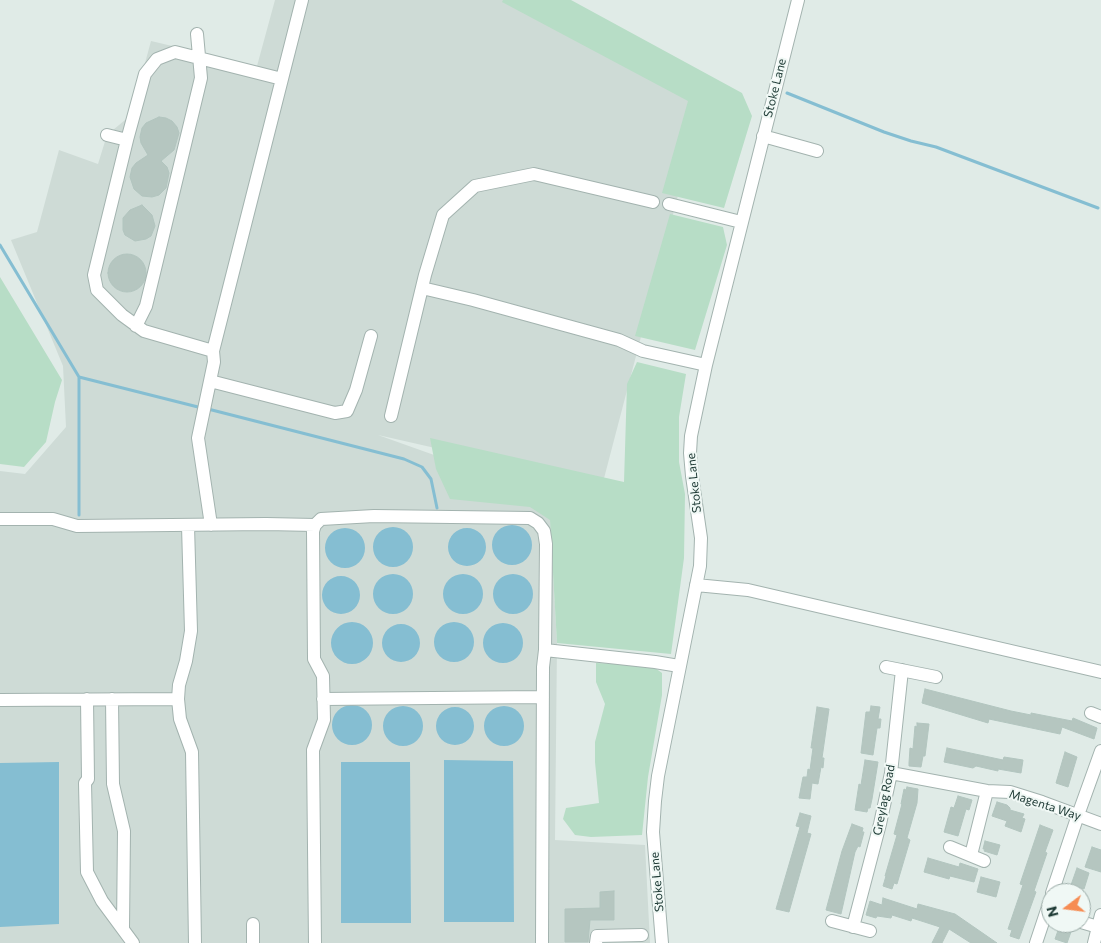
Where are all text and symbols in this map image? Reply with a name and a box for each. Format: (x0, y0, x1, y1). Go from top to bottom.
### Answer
street label: Stoke Lane (761, 57, 789, 119)
street label: Stoke Lane (684, 452, 704, 514)
street label: Greylag Road (870, 763, 898, 837)
street label: Magenta Way (1007, 787, 1083, 823)
street label: Stoke Lane (647, 851, 667, 913)
north arrow (1041, 883, 1091, 933)
text: N (1042, 904, 1062, 919)

